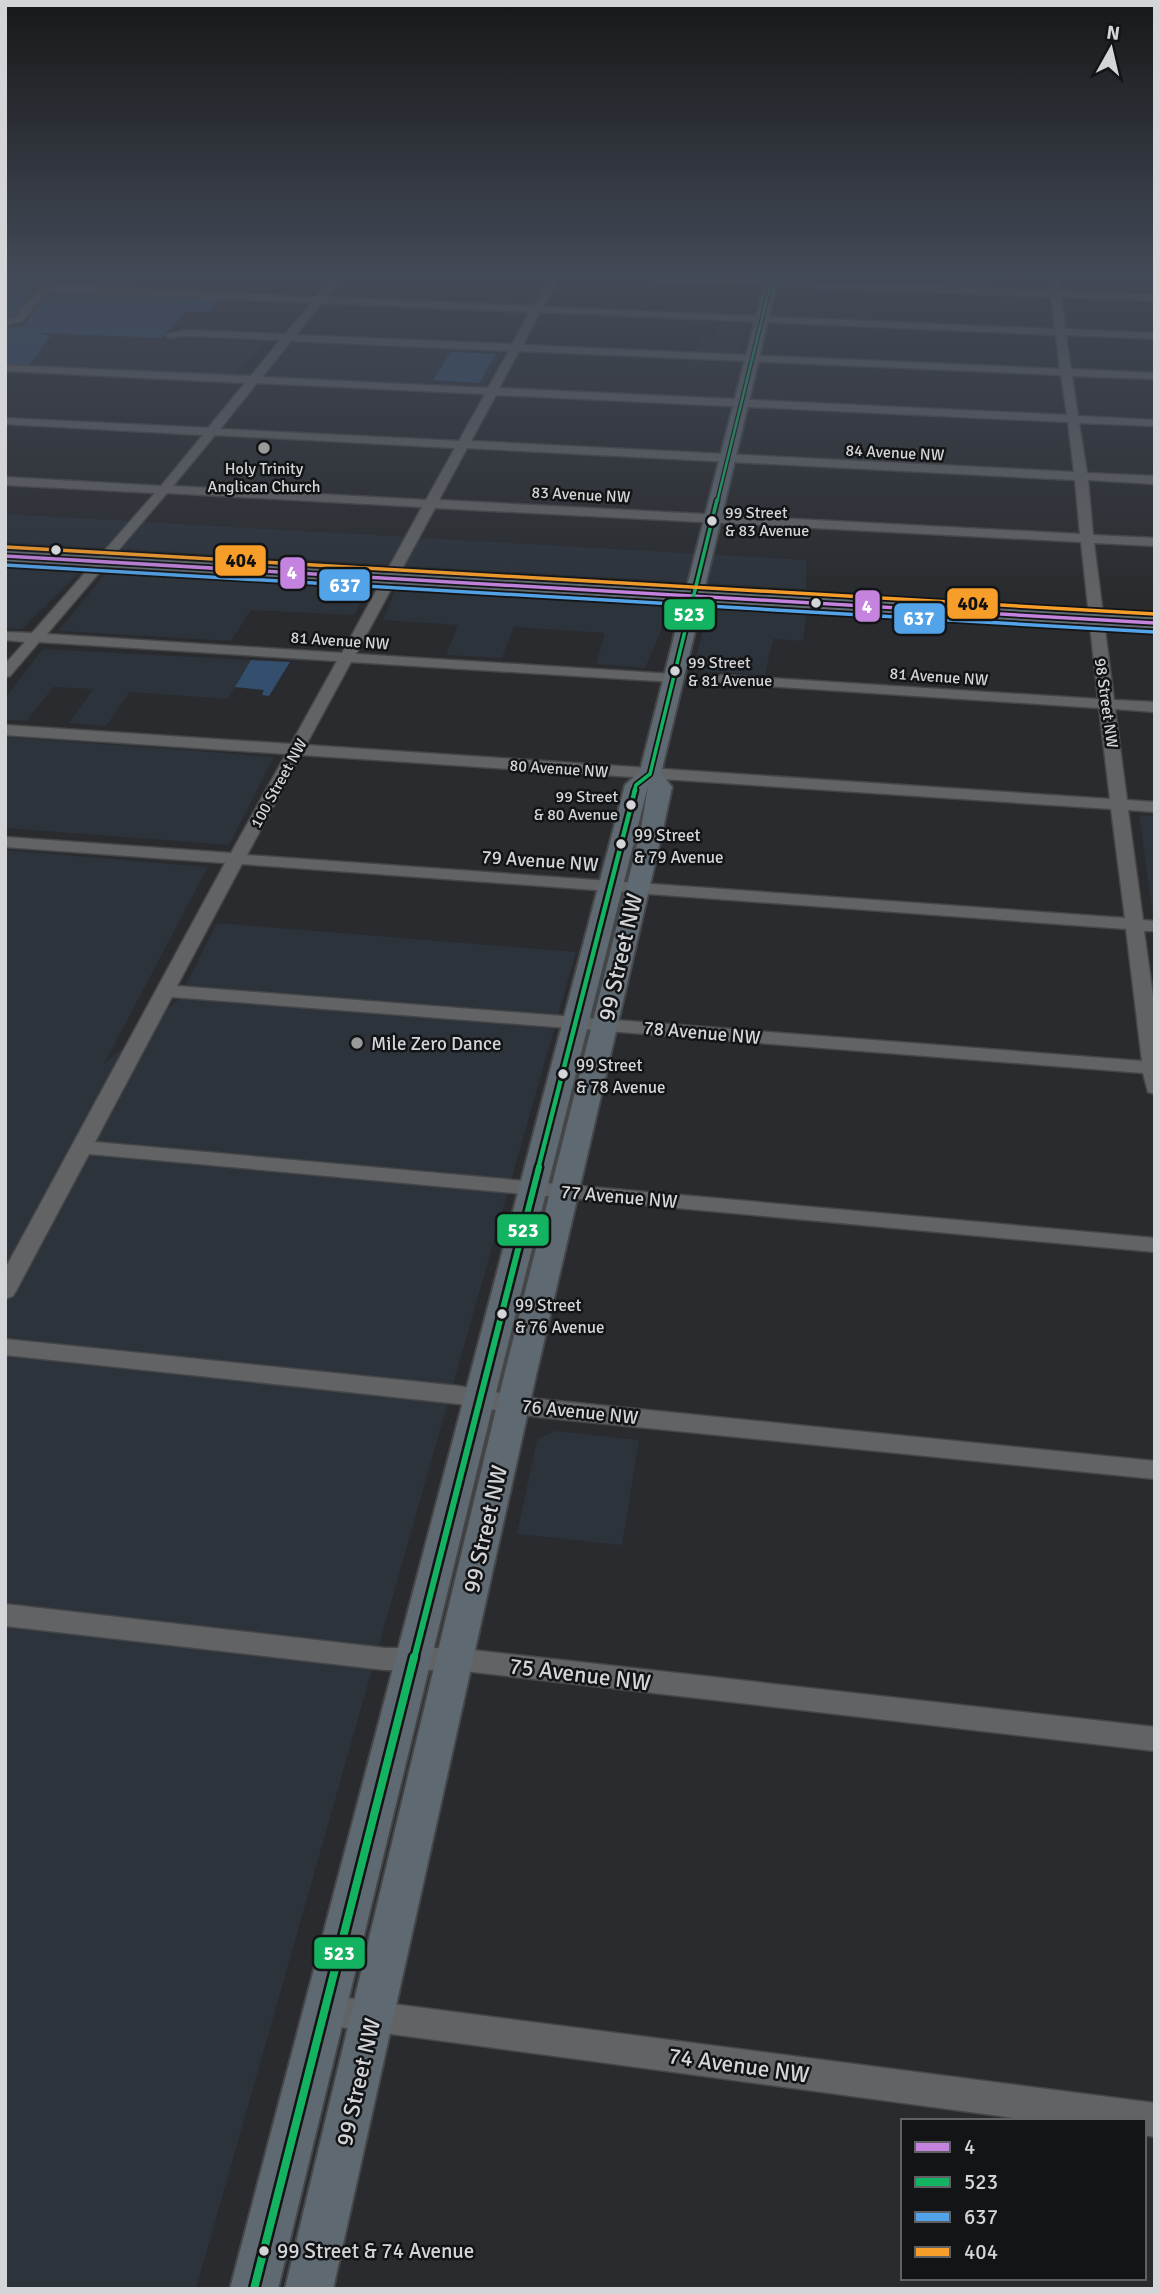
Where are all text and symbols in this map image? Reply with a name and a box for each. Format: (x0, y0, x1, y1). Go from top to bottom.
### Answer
north arrow (1076, 14, 1146, 84)
text: N (1105, 20, 1121, 46)
marker: Holy Trinity Anglican Church (256, 440, 272, 456)
street label: 84 Avenue NW (845, 440, 945, 466)
place label: Holy Trinity Anglican Church (208, 459, 320, 497)
street label: 83 Avenue NW (531, 482, 631, 508)
place label: 99 Street & 83 Avenue (725, 503, 809, 541)
marker: 99 Street & 83 Avenue (705, 514, 719, 528)
unlabelled marker (49, 543, 63, 557)
line badge: 404 (214, 544, 267, 577)
text: 404 (226, 549, 256, 573)
line badge: 4 (279, 556, 306, 590)
text: 4 (287, 561, 297, 585)
line badge: 637 (318, 568, 371, 602)
text: 637 (330, 574, 360, 598)
line badge: 404 (946, 587, 999, 620)
line badge: 4 (854, 589, 881, 623)
text: 404 (958, 592, 988, 616)
text: 4 (862, 595, 872, 619)
unlabelled marker (809, 596, 823, 610)
line badge: 523 (663, 598, 716, 631)
line badge: 637 (893, 602, 946, 635)
text: 523 (674, 603, 704, 627)
text: 637 (904, 607, 934, 631)
street label: 81 Avenue NW (290, 628, 390, 654)
place label: 99 Street & 81 Avenue (688, 653, 772, 691)
street label: 98 Street NW (1090, 657, 1122, 750)
marker: 99 Street & 81 Avenue (668, 664, 682, 678)
street label: 81 Avenue NW (889, 664, 989, 690)
street label: 100 Street NW (246, 735, 312, 832)
street label: 80 Avenue NW (509, 756, 609, 782)
place label: 99 Street & 80 Avenue (534, 787, 618, 825)
marker: 99 Street & 80 Avenue (624, 798, 638, 812)
place label: 99 Street & 79 Avenue (634, 825, 724, 868)
marker: 99 Street & 79 Avenue (614, 837, 628, 851)
street label: 79 Avenue NW (481, 845, 599, 877)
street label: 99 Street NW (592, 890, 649, 1024)
street label: 78 Avenue NW (642, 1016, 761, 1050)
place label: Mile Zero Dance (371, 1032, 501, 1056)
marker: Mile Zero Dance (349, 1035, 365, 1051)
place label: 99 Street & 78 Avenue (576, 1055, 666, 1098)
marker: 99 Street & 78 Avenue (556, 1067, 570, 1081)
street label: 77 Avenue NW (559, 1180, 678, 1214)
line badge: 523 (496, 1213, 550, 1247)
text: 523 (508, 1219, 538, 1243)
place label: 99 Street & 76 Avenue (515, 1295, 605, 1338)
marker: 99 Street & 76 Avenue (495, 1307, 509, 1321)
street label: 76 Avenue NW (520, 1394, 640, 1430)
street label: 99 Street NW (457, 1462, 514, 1596)
street label: 75 Avenue NW (508, 1651, 652, 1698)
line badge: 523 (313, 1936, 366, 1970)
text: 523 (324, 1942, 354, 1966)
street label: 99 Street NW (330, 2015, 387, 2149)
street label: 74 Avenue NW (667, 2041, 811, 2090)
legend (901, 2119, 1146, 2280)
text: 4 (964, 2134, 975, 2160)
text: 523 (964, 2169, 998, 2195)
text: 637 (964, 2204, 998, 2230)
place label: 99 Street & 74 Avenue (277, 2238, 474, 2264)
text: 404 (964, 2239, 998, 2265)
marker: 99 Street & 74 Avenue (257, 2244, 271, 2258)

